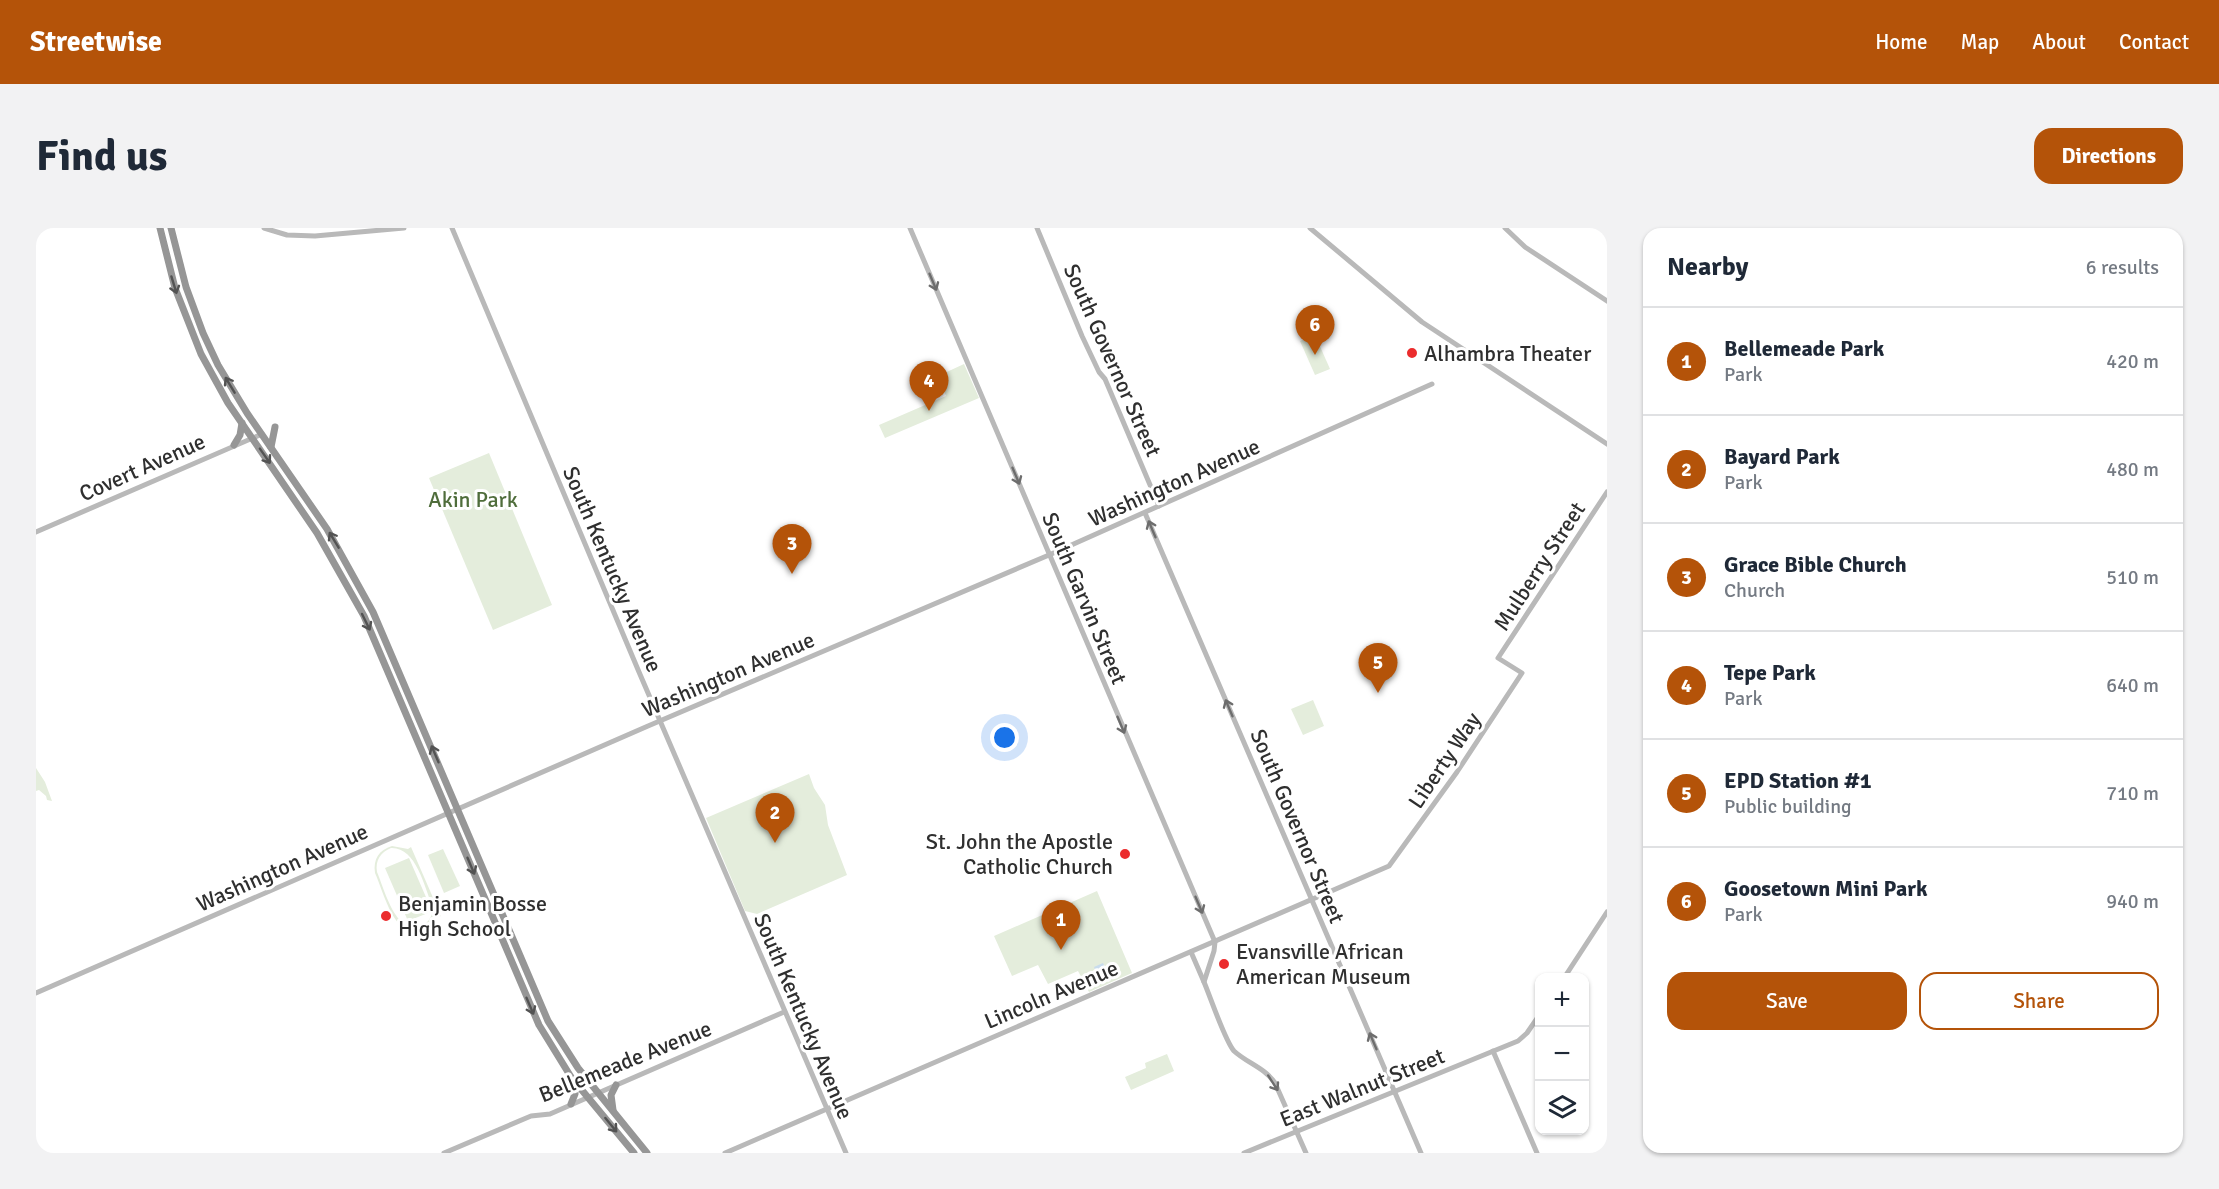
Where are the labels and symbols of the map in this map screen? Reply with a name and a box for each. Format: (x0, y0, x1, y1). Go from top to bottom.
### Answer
street label: South Governor Street (1058, 260, 1167, 461)
one-way arrow (928, 273, 939, 291)
one-way arrow (169, 275, 180, 294)
pin: 6 (1296, 306, 1334, 355)
place label: Alhambra Theater (1424, 340, 1591, 367)
marker: Alhambra Theater (1405, 346, 1419, 360)
pin: 4 (910, 362, 948, 411)
one-way arrow (223, 377, 235, 394)
street label: Covert Avenue (75, 428, 209, 507)
street label: Washington Avenue (1084, 433, 1264, 532)
one-way arrow (259, 447, 271, 464)
street label: South Kentucky Avenue (557, 462, 668, 676)
one-way arrow (1011, 467, 1022, 485)
park label: Akin Park (428, 486, 518, 513)
street label: Mulberry Street (1488, 497, 1591, 636)
street label: South Garvin Street (1036, 508, 1133, 688)
one-way arrow (1146, 520, 1157, 538)
pin: 3 (772, 524, 812, 574)
one-way arrow (327, 532, 339, 549)
one-way arrow (361, 613, 373, 631)
street label: Washington Avenue (638, 626, 819, 723)
pin: 5 (1358, 644, 1398, 693)
one-way arrow (1223, 699, 1235, 717)
street label: Liberty Way (1402, 706, 1487, 814)
one-way arrow (1116, 715, 1128, 733)
your location (990, 723, 1019, 752)
street label: South Governor Street (1244, 725, 1351, 928)
one-way arrow (429, 746, 440, 764)
pin: 2 (756, 794, 794, 843)
street label: Washington Avenue (192, 818, 372, 917)
place label: St. John the Apostle Catholic Church (926, 828, 1113, 880)
marker: St. John the Apostle Catholic Church (1118, 847, 1132, 861)
one-way arrow (465, 857, 477, 875)
place label: Benjamin Bosse High School (398, 890, 547, 942)
one-way arrow (1194, 895, 1205, 914)
pin: 1 (1042, 900, 1080, 950)
marker: Benjamin Bosse High School (379, 909, 393, 923)
street label: South Kentucky Avenue (748, 909, 859, 1123)
place label: Evansville African American Museum (1236, 938, 1411, 990)
street label: Lincoln Avenue (980, 954, 1122, 1035)
marker: Evansville African American Museum (1217, 957, 1231, 971)
one-way arrow (525, 997, 536, 1015)
street label: Bellemeade Avenue (535, 1015, 715, 1108)
one-way arrow (1367, 1033, 1378, 1051)
street label: East Walnut Street (1276, 1042, 1449, 1133)
one-way arrow (1267, 1074, 1280, 1091)
one-way arrow (604, 1117, 617, 1133)

